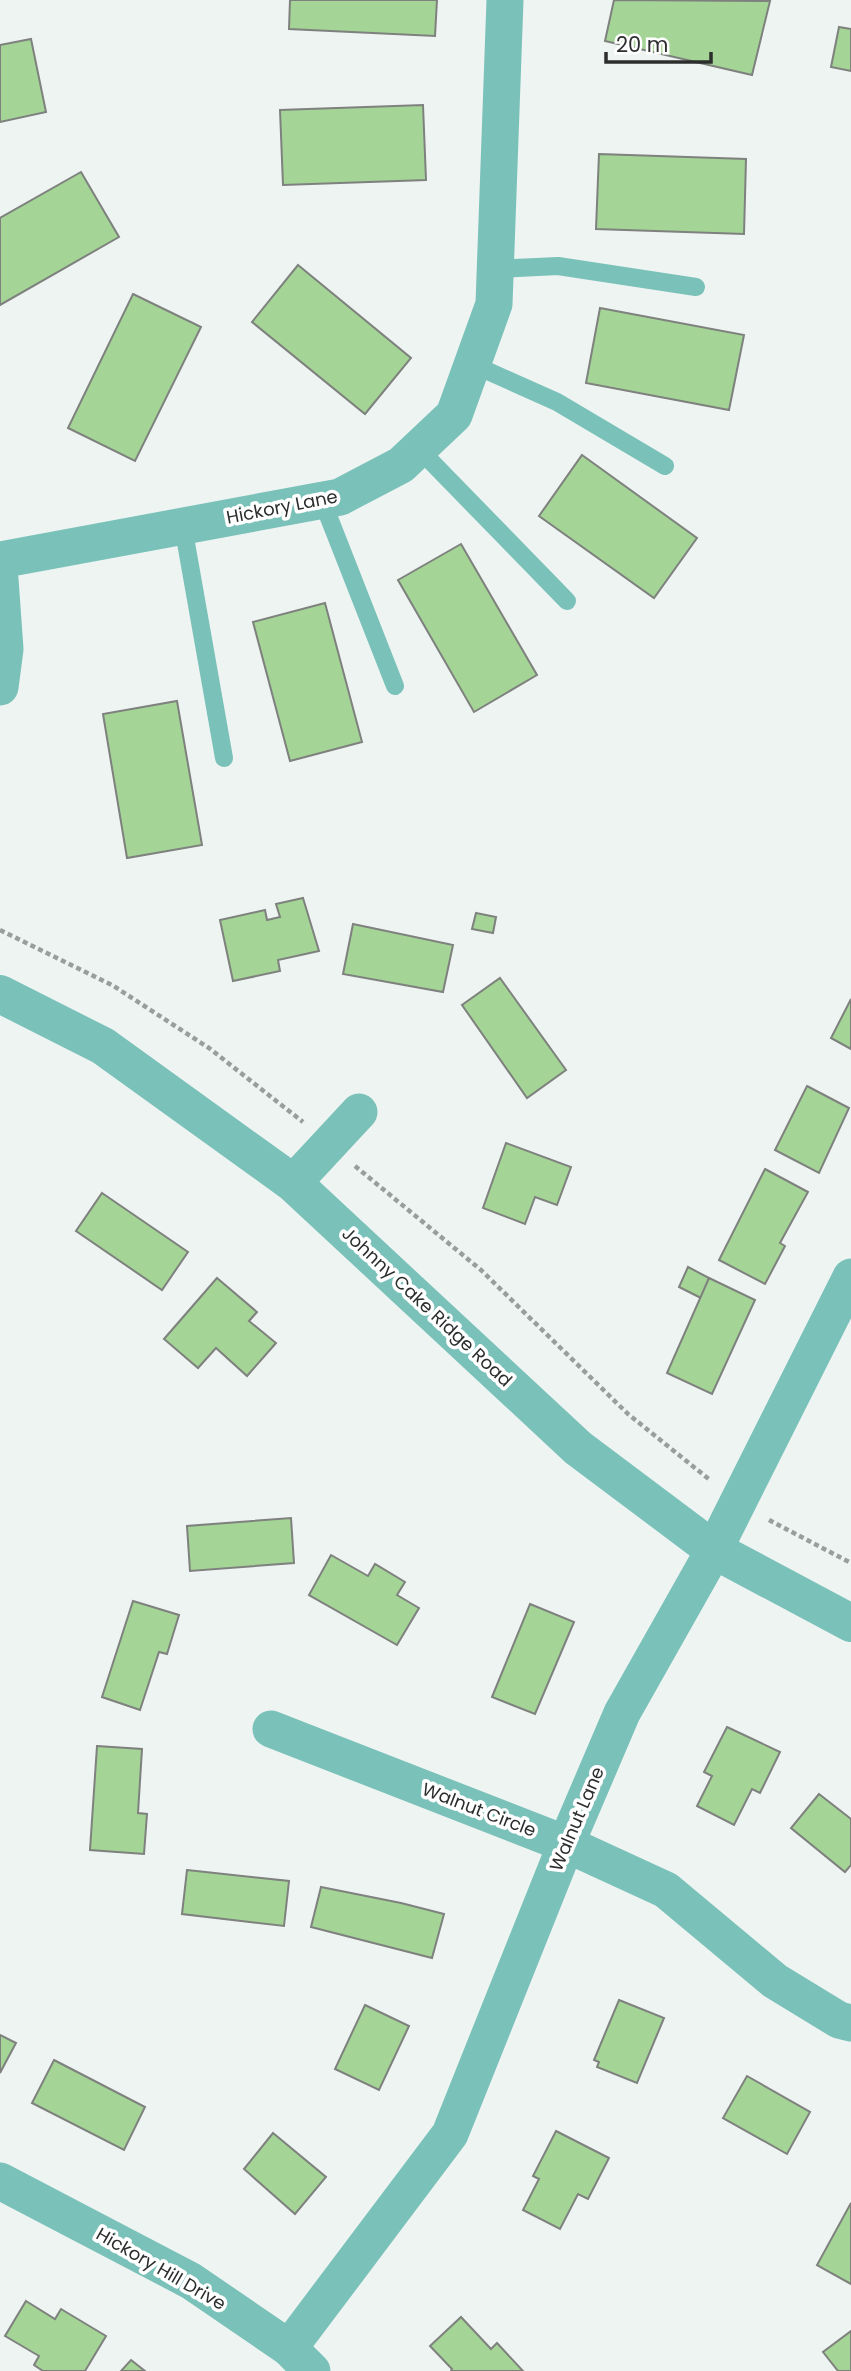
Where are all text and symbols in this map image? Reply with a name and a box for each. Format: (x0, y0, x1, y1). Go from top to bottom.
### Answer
scale bar (606, 21, 711, 65)
text: 20 m (616, 30, 669, 59)
street label: Hickory Lane (224, 483, 340, 530)
street label: Johnny Cake Ridge Road (337, 1221, 518, 1392)
street label: Walnut Lane (543, 1763, 610, 1875)
street label: Walnut Circle (419, 1776, 540, 1843)
street label: Hickory Hill Drive (92, 2221, 231, 2316)

